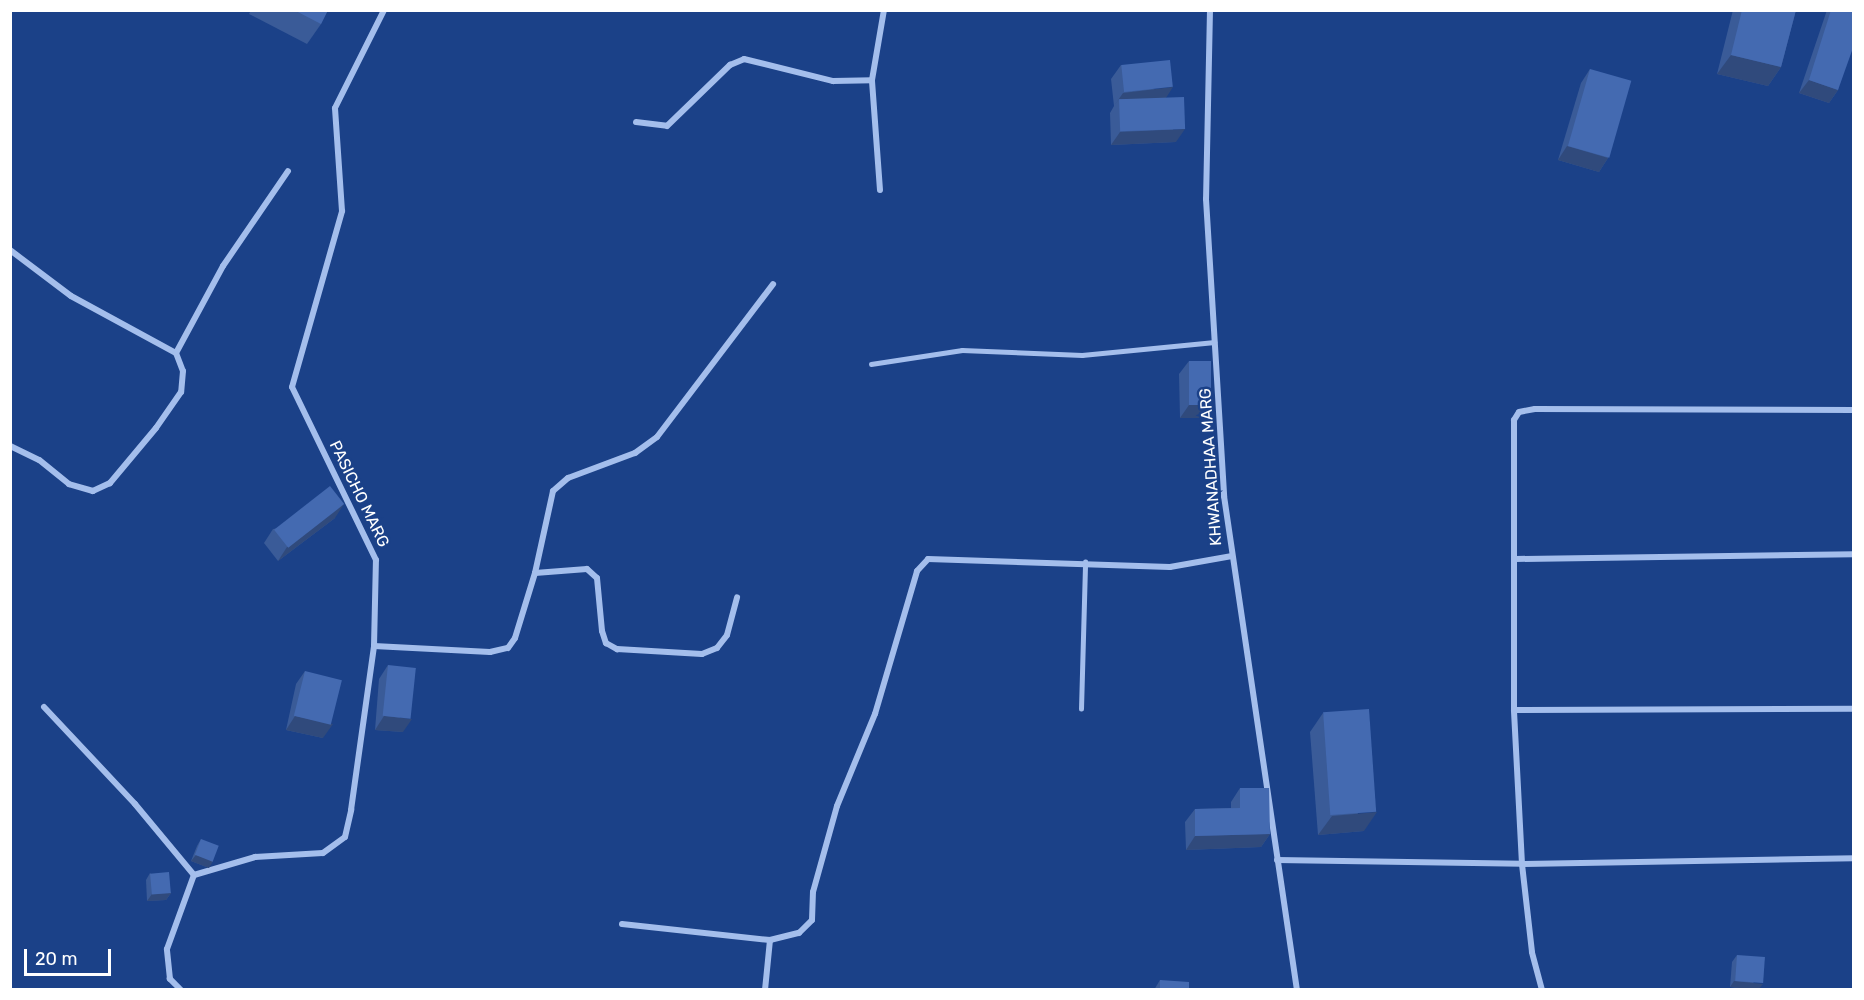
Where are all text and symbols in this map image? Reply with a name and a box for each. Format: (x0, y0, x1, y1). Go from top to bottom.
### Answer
street label: KHWANADHAA MARG (1196, 387, 1226, 547)
street label: PASICHO MARG (325, 438, 393, 550)
scale bar (27, 937, 114, 975)
text: 20 m (35, 948, 77, 970)

